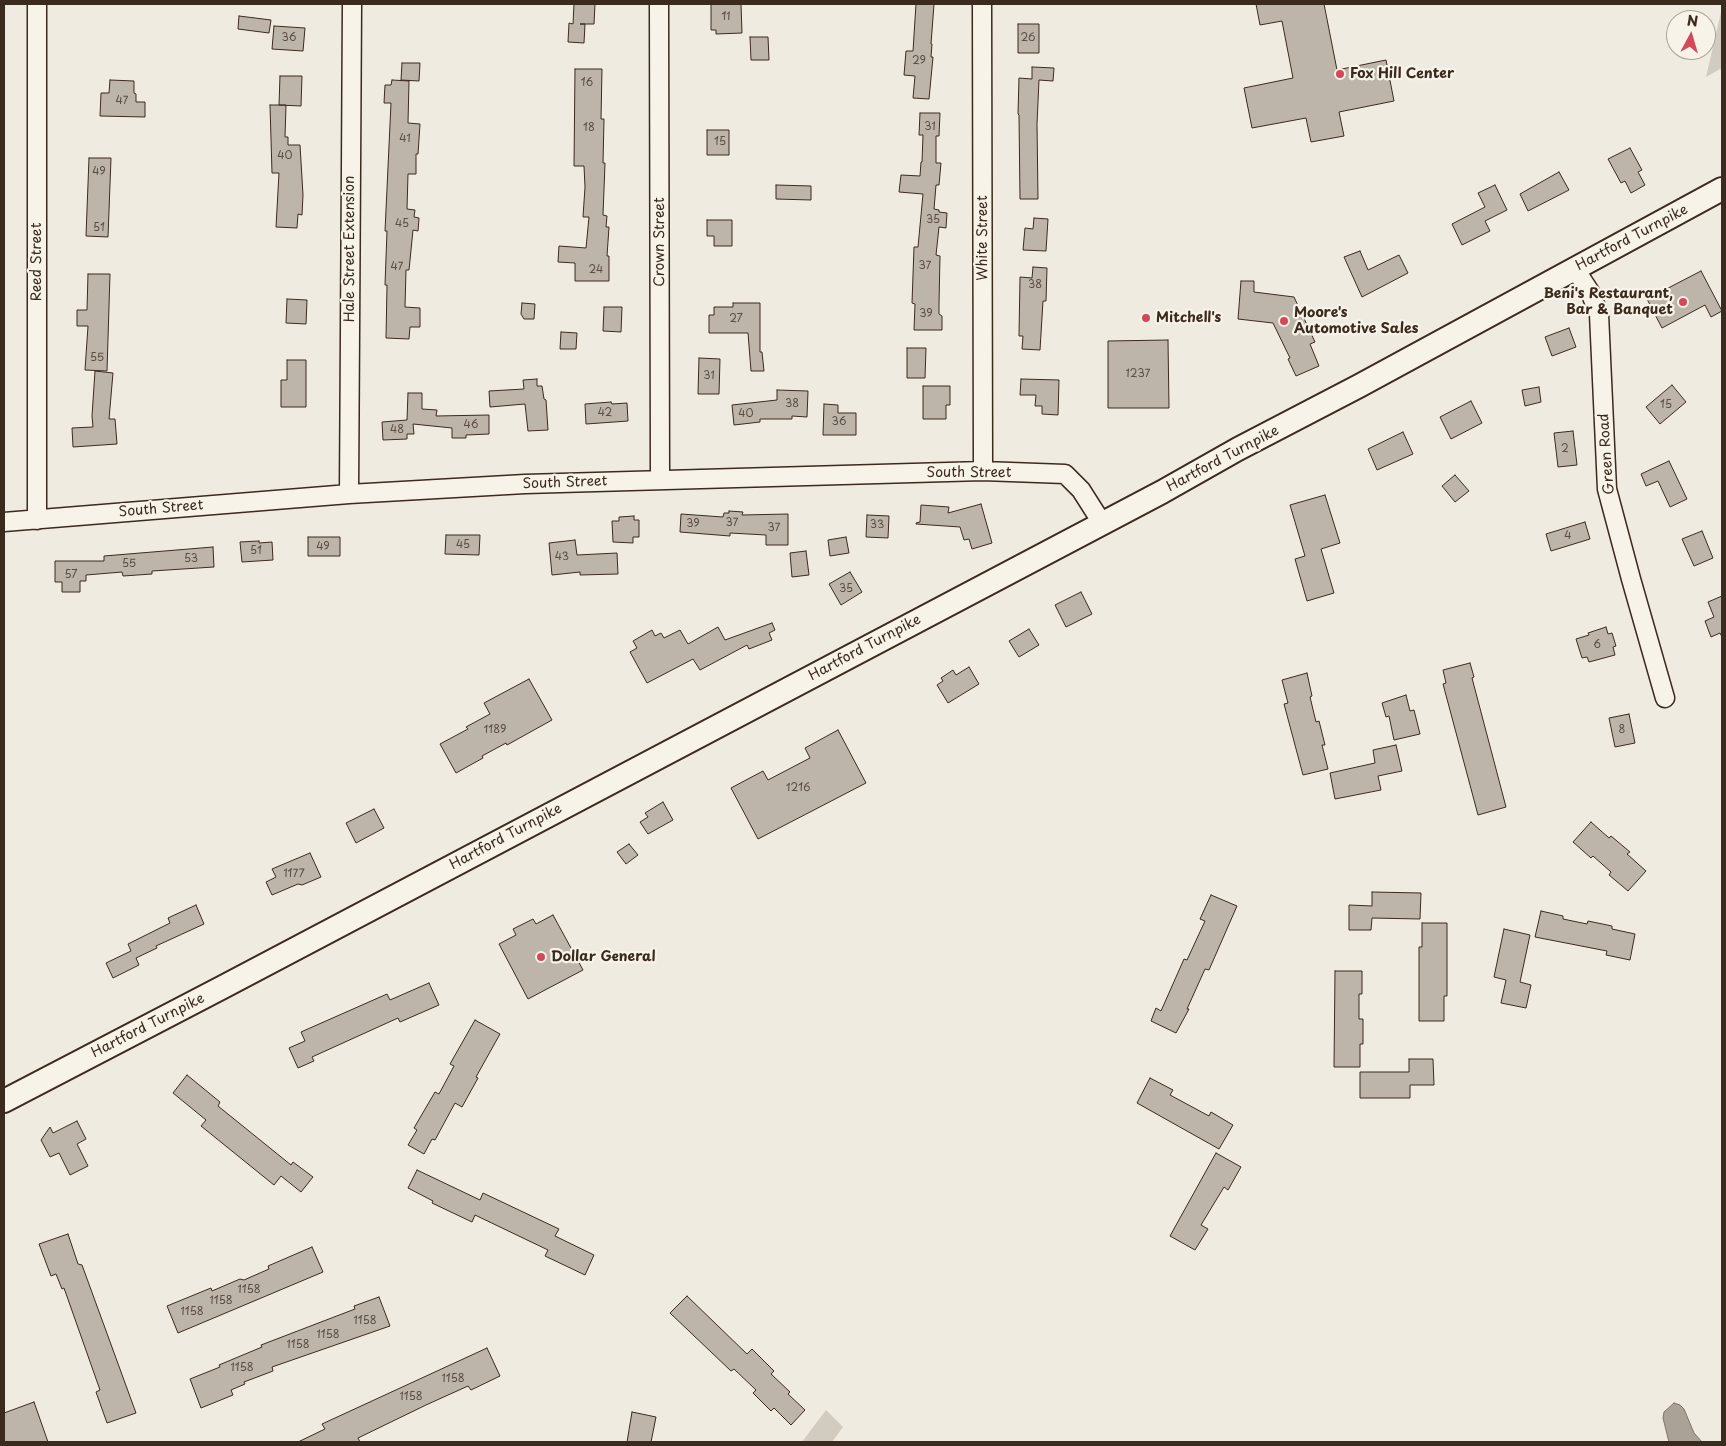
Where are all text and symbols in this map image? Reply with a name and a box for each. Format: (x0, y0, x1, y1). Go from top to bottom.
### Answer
house number: 11 (721, 10, 731, 24)
north arrow (1666, 10, 1716, 60)
text: N (1686, 10, 1699, 32)
house number: 36 (282, 31, 296, 45)
house number: 26 (1020, 31, 1036, 45)
house number: 29 (912, 54, 926, 68)
place label: Fox Hill Center (1350, 66, 1454, 82)
marker: Fox Hill Center (1334, 68, 1346, 80)
house number: 16 (581, 76, 593, 90)
house number: 47 (116, 94, 128, 108)
house number: 31 (924, 120, 936, 134)
house number: 18 (583, 121, 595, 135)
house number: 41 (399, 132, 411, 146)
house number: 15 (714, 135, 726, 149)
house number: 40 (277, 149, 293, 163)
house number: 49 (92, 165, 106, 179)
street label: Hale Street Extension (342, 176, 358, 322)
street label: White Street (975, 195, 991, 281)
street label: Crown Street (652, 197, 668, 287)
street label: Hartford Turnpike (1573, 201, 1691, 275)
house number: 35 (926, 213, 940, 227)
house number: 45 (395, 217, 409, 231)
house number: 51 (93, 221, 105, 235)
street label: Reed Street (29, 223, 45, 301)
house number: 37 (919, 259, 931, 273)
house number: 47 (391, 260, 403, 274)
house number: 24 (589, 263, 603, 277)
house number: 38 (1028, 278, 1042, 292)
place label: Beni's Restaurant, Bar & Banquet (1543, 286, 1673, 318)
marker: Beni's Restaurant, Bar & Banquet (1677, 296, 1689, 308)
place label: Moore's Automotive Sales (1294, 305, 1419, 338)
house number: 39 (919, 307, 933, 321)
place label: Mitchell's (1156, 310, 1221, 326)
house number: 27 (729, 312, 743, 326)
marker: Mitchell's (1140, 312, 1152, 324)
marker: Moore's Automotive Sales (1278, 315, 1290, 327)
house number: 55 (90, 351, 104, 365)
house number: 1237 (1126, 367, 1150, 381)
house number: 31 (703, 369, 715, 383)
house number: 38 (785, 397, 799, 411)
house number: 15 (1660, 398, 1672, 412)
house number: 42 (598, 406, 612, 420)
house number: 40 (738, 407, 754, 421)
street label: Green Road (1596, 413, 1618, 495)
house number: 36 (832, 415, 846, 429)
house number: 46 (464, 418, 478, 432)
street label: Hartford Turnpike (1164, 422, 1282, 496)
house number: 48 (390, 423, 404, 437)
house number: 2 (1561, 442, 1569, 456)
street label: South Street (927, 465, 1011, 481)
street label: South Street (522, 473, 608, 493)
street label: South Street (118, 497, 204, 521)
house number: 37 (726, 516, 738, 530)
house number: 39 (686, 517, 700, 531)
house number: 33 (870, 518, 884, 532)
house number: 37 (768, 521, 780, 535)
house number: 4 (1564, 529, 1572, 543)
house number: 45 (456, 538, 470, 552)
house number: 49 (316, 540, 330, 554)
house number: 51 (250, 544, 262, 558)
house number: 43 (555, 550, 569, 564)
house number: 53 (184, 552, 198, 566)
house number: 55 (122, 557, 136, 571)
house number: 57 (64, 568, 78, 582)
house number: 35 (839, 582, 853, 596)
street label: Hartford Turnpike (806, 611, 924, 685)
house number: 6 (1593, 638, 1601, 652)
house number: 1189 (484, 723, 506, 737)
house number: 8 (1619, 723, 1625, 737)
house number: 1216 (786, 781, 810, 795)
street label: Hartford Turnpike (447, 800, 565, 874)
house number: 1177 (283, 867, 305, 881)
place label: Dollar General (551, 949, 656, 965)
marker: Dollar General (535, 951, 547, 963)
street label: Hartford Turnpike (89, 990, 207, 1062)
house number: 1158 (237, 1283, 261, 1297)
house number: 1158 (209, 1294, 233, 1308)
house number: 1158 (180, 1305, 204, 1319)
house number: 1158 (353, 1314, 377, 1328)
house number: 1158 (316, 1328, 340, 1342)
house number: 1158 (286, 1338, 310, 1352)
house number: 1158 (230, 1361, 254, 1375)
house number: 1158 (441, 1372, 465, 1386)
house number: 1158 (399, 1390, 423, 1404)

